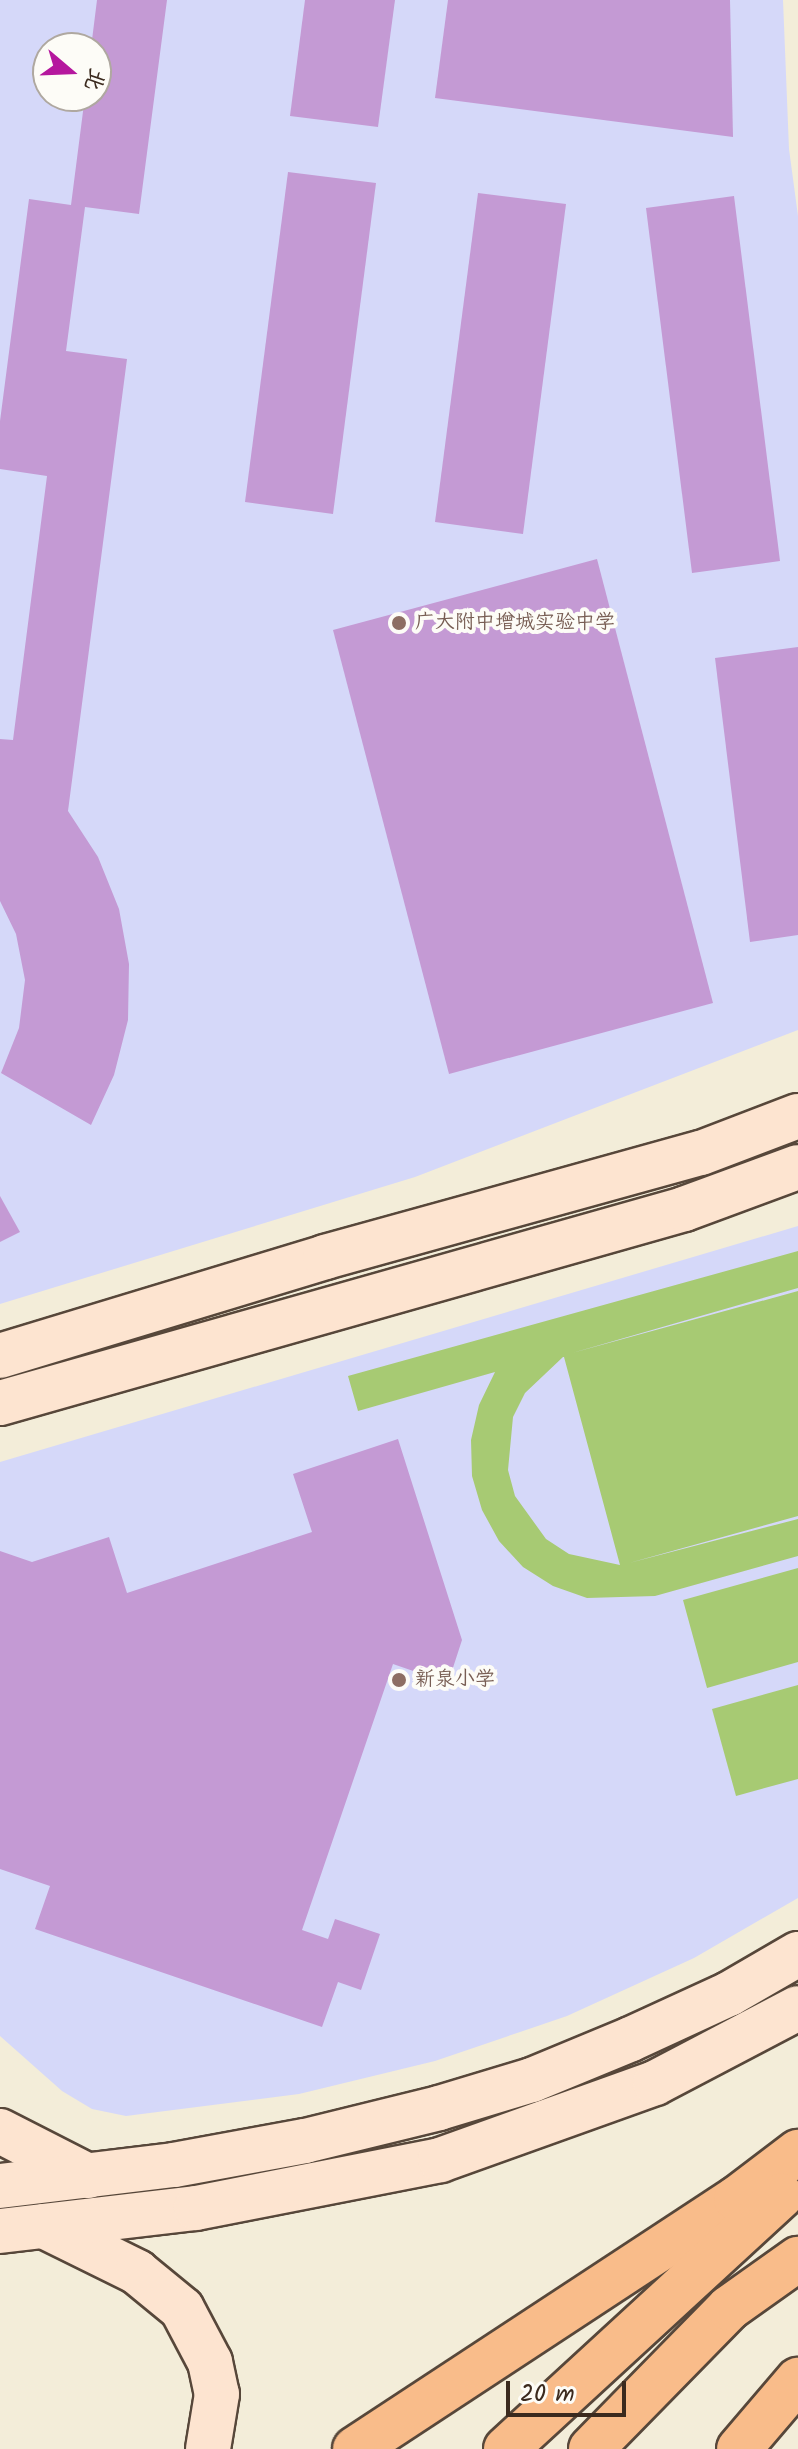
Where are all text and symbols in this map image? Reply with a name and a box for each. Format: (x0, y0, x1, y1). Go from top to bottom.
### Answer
north arrow (32, 32, 112, 112)
text: 北 (73, 63, 113, 95)
place label: 广大附中增城实验中学 (415, 611, 615, 635)
marker: 广大附中增城实验中学 (390, 614, 408, 632)
place label: 新泉小学 (415, 1668, 495, 1692)
marker: 新泉小学 (390, 1671, 408, 1689)
scale bar (510, 2365, 630, 2415)
text: 20 m (520, 2375, 575, 2414)

